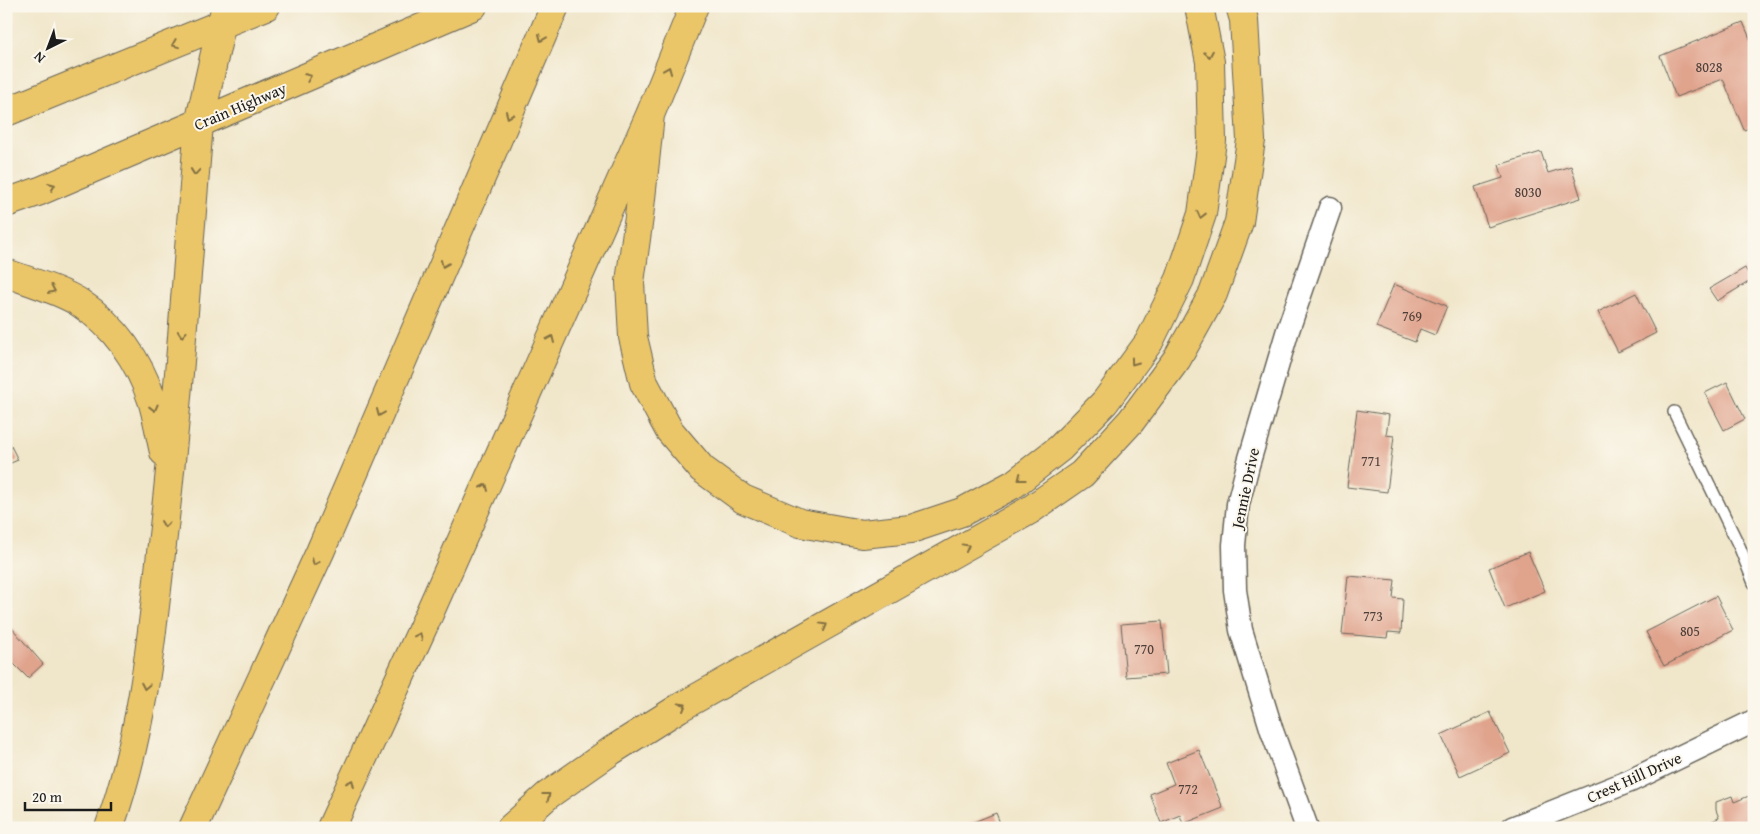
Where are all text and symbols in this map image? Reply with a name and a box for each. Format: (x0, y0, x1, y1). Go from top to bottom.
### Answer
north arrow (22, 22, 72, 72)
one-way arrow (537, 33, 548, 42)
one-way arrow (171, 37, 180, 48)
text: N (29, 47, 49, 68)
one-way arrow (1203, 50, 1213, 58)
house number: 8028 (1696, 57, 1723, 77)
one-way arrow (662, 66, 672, 75)
one-way arrow (303, 72, 312, 83)
street label: Crain Highway (190, 76, 290, 136)
one-way arrow (504, 110, 515, 119)
one-way arrow (190, 169, 201, 177)
one-way arrow (47, 181, 56, 192)
house number: 8030 (1515, 182, 1542, 202)
one-way arrow (1196, 211, 1207, 220)
one-way arrow (440, 259, 451, 268)
one-way arrow (47, 284, 56, 295)
house number: 769 (1402, 306, 1422, 326)
one-way arrow (176, 330, 187, 338)
one-way arrow (545, 335, 555, 344)
one-way arrow (1131, 356, 1140, 366)
one-way arrow (148, 404, 159, 413)
one-way arrow (376, 408, 386, 417)
street label: Jennie Drive (1224, 445, 1265, 533)
house number: 771 (1361, 451, 1381, 471)
one-way arrow (1018, 473, 1027, 482)
one-way arrow (479, 483, 490, 492)
one-way arrow (160, 521, 171, 529)
one-way arrow (961, 543, 970, 553)
one-way arrow (311, 557, 322, 566)
house number: 773 (1363, 606, 1383, 626)
house number: 805 (1680, 621, 1700, 641)
one-way arrow (819, 623, 828, 633)
one-way arrow (413, 632, 423, 641)
house number: 770 (1134, 639, 1154, 659)
one-way arrow (140, 681, 150, 690)
one-way arrow (677, 702, 686, 712)
street label: Crest Hill Drive (1583, 745, 1685, 809)
scale bar (25, 779, 111, 811)
one-way arrow (345, 779, 356, 788)
house number: 772 (1178, 779, 1198, 799)
text: 20 m (32, 786, 63, 807)
one-way arrow (542, 792, 551, 801)

